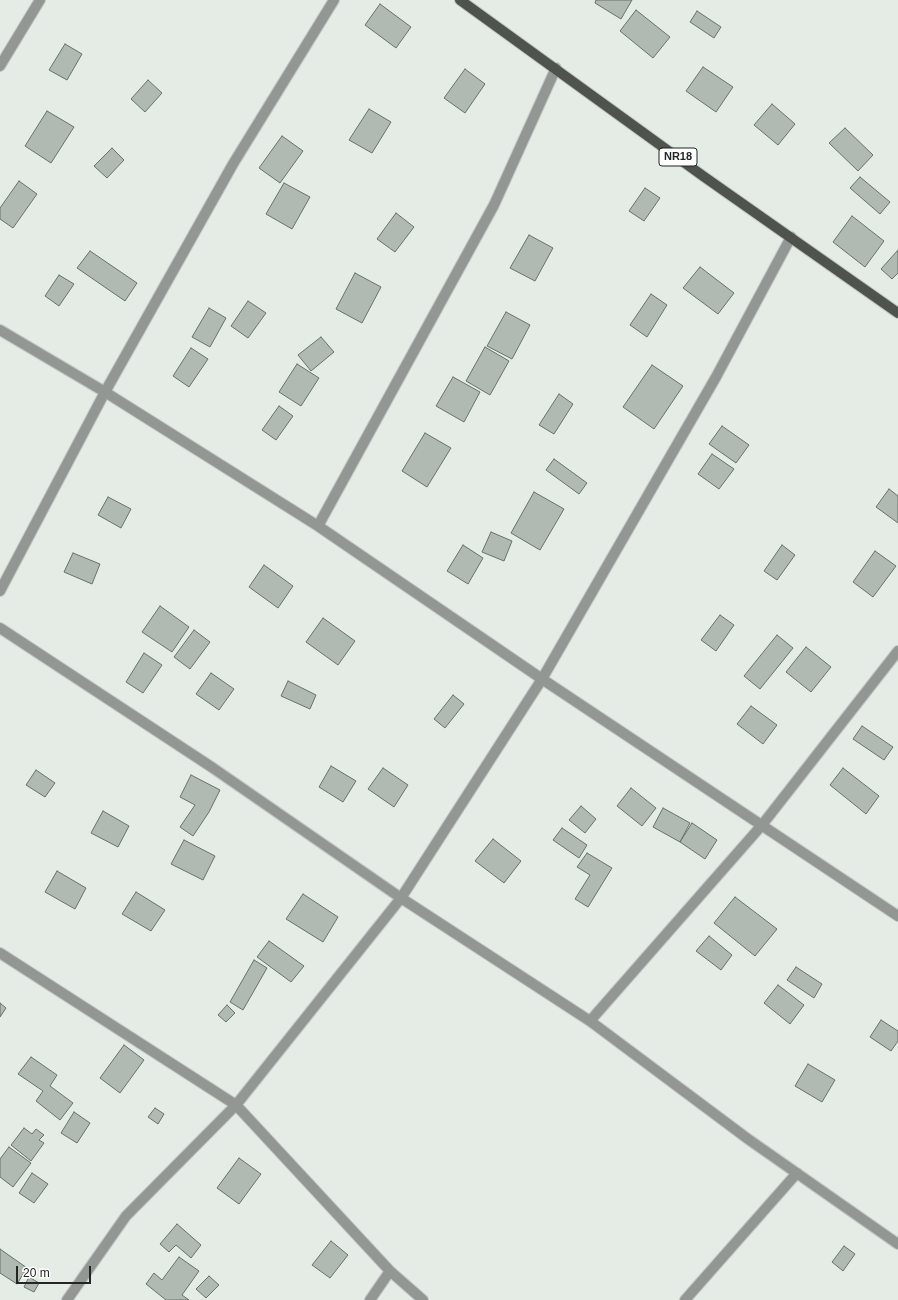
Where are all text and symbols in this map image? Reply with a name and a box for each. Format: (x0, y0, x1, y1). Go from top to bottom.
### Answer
road number: NR18 (659, 148, 697, 166)
scale bar (18, 1258, 93, 1284)
text: 20 m (23, 1266, 50, 1280)

